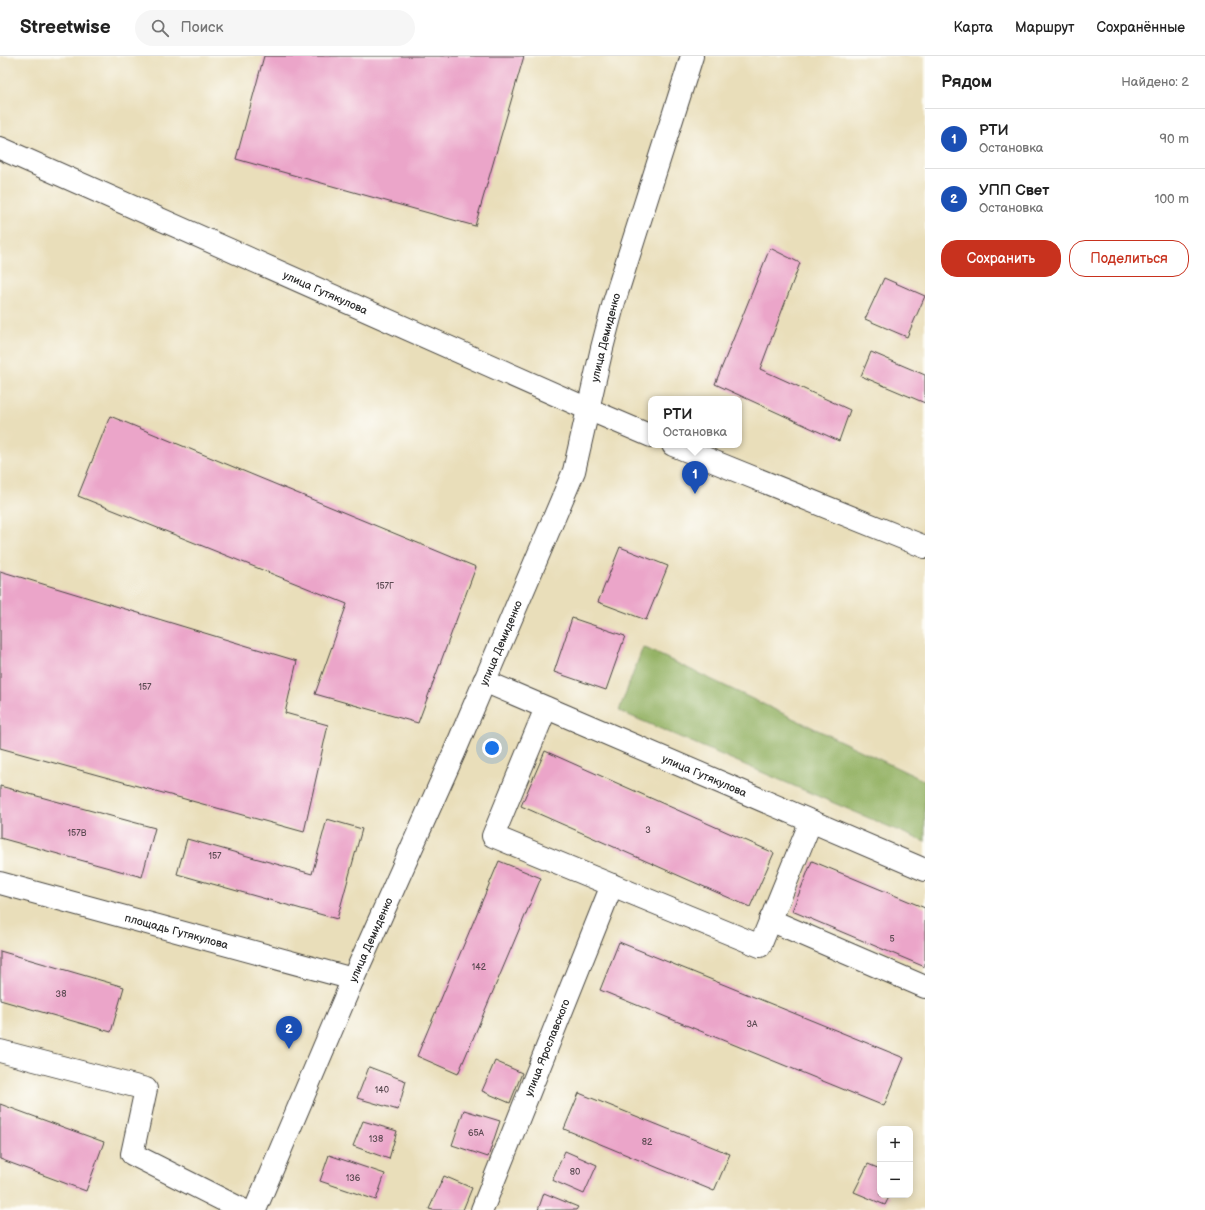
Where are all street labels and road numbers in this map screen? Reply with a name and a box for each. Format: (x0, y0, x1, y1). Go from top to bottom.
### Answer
street label: улица Гутякулова (281, 268, 370, 317)
street label: улица Демиденко (588, 291, 623, 383)
street label: улица Демиденко (477, 598, 525, 688)
street label: улица Гутякулова (660, 752, 749, 800)
street label: улица Демиденко (346, 895, 396, 984)
street label: площадь Гутякулова (123, 911, 230, 952)
street label: улица Ярославского (522, 997, 573, 1098)

